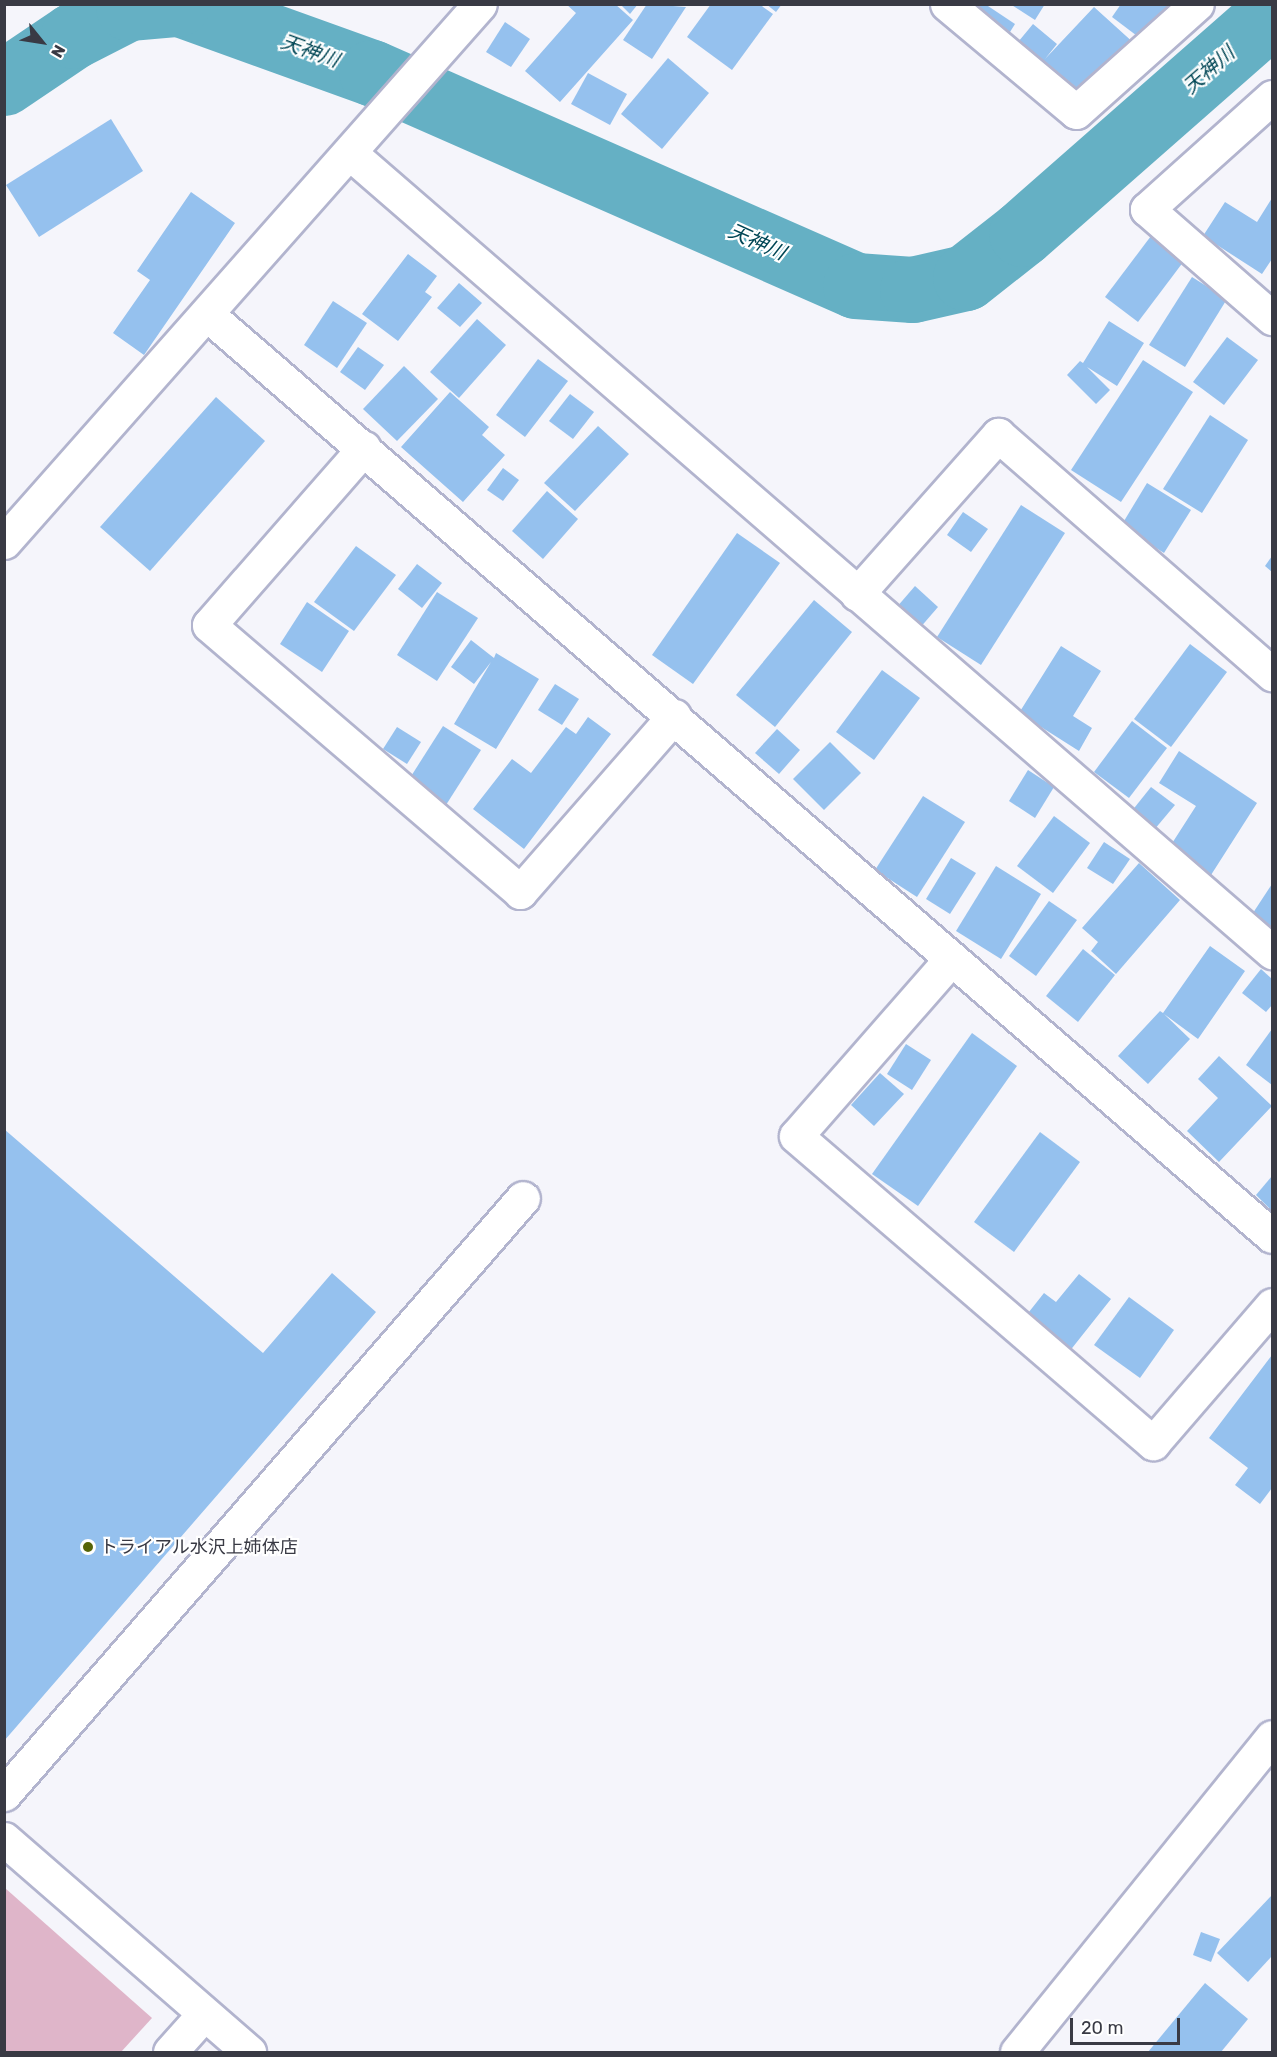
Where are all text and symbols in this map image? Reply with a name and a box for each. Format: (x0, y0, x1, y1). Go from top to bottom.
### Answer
north arrow (12, 12, 72, 72)
water label: 天神川 (278, 29, 342, 73)
water label: 天神川 (1178, 41, 1240, 99)
text: N (47, 42, 69, 61)
water label: 天神川 (725, 219, 789, 265)
place label: トライアル水沢上姉体店 (100, 1536, 298, 1558)
marker: トライアル水沢上姉体店 (81, 1540, 95, 1554)
scale bar (1073, 2006, 1182, 2044)
text: 20 m (1081, 2017, 1123, 2039)

